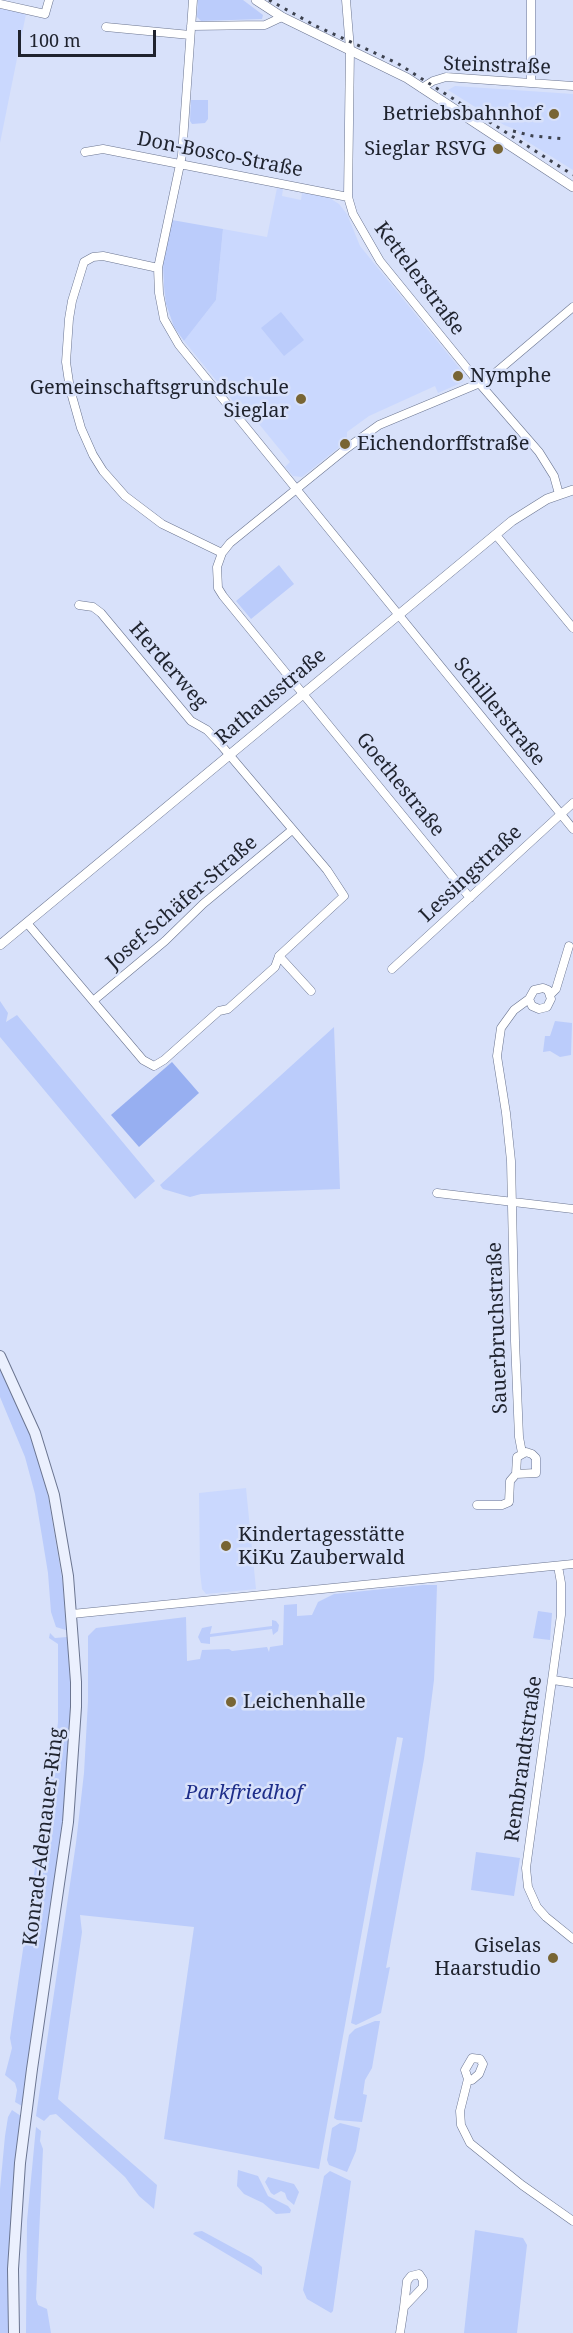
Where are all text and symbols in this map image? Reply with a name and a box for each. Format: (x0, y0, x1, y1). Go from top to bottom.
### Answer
scale bar (21, 18, 159, 56)
text: 100 m (29, 28, 81, 52)
street label: Steinstraße (443, 52, 551, 80)
place label: Betriebsbahnhof (383, 102, 542, 126)
marker: Betriebsbahnhof (547, 107, 561, 121)
street label: Don-Bosco-Straße (135, 127, 305, 183)
place label: Sieglar RSVG (364, 137, 486, 161)
marker: Sieglar RSVG (491, 142, 505, 156)
street label: Kettelerstraße (369, 218, 469, 340)
place label: Nymphe (470, 364, 551, 388)
marker: Nymphe (451, 369, 465, 383)
place label: Gemeinschaftsgrundschule Sieglar (30, 376, 289, 423)
marker: Gemeinschaftsgrundschule Sieglar (294, 392, 308, 406)
place label: Eichendorffstraße (357, 432, 529, 456)
marker: Eichendorffstraße (338, 437, 352, 451)
street label: Herderweg (124, 618, 212, 714)
street label: Rathausstraße (211, 644, 331, 750)
street label: Schillerstraße (448, 653, 550, 771)
street label: Goethestraße (351, 728, 449, 842)
street label: Lessingstraße (415, 820, 527, 928)
street label: Josef-Schäfer-Straße (102, 831, 262, 975)
street label: Sauerbruchstraße (483, 1242, 513, 1414)
place label: Kindertagesstätte KiKu Zauberwald (238, 1523, 405, 1570)
marker: Kindertagesstätte KiKu Zauberwald (219, 1539, 233, 1553)
street label: Rembrandtstraße (500, 1674, 548, 1844)
place label: Leichenhalle (243, 1690, 366, 1714)
marker: Leichenhalle (224, 1695, 238, 1709)
street label: Konrad-Adenauer-Ring (19, 1726, 69, 1948)
park label: Parkfriedhof (185, 1781, 303, 1805)
place label: Giselas Haarstudio (434, 1934, 541, 1981)
marker: Giselas Haarstudio (546, 1951, 560, 1965)

